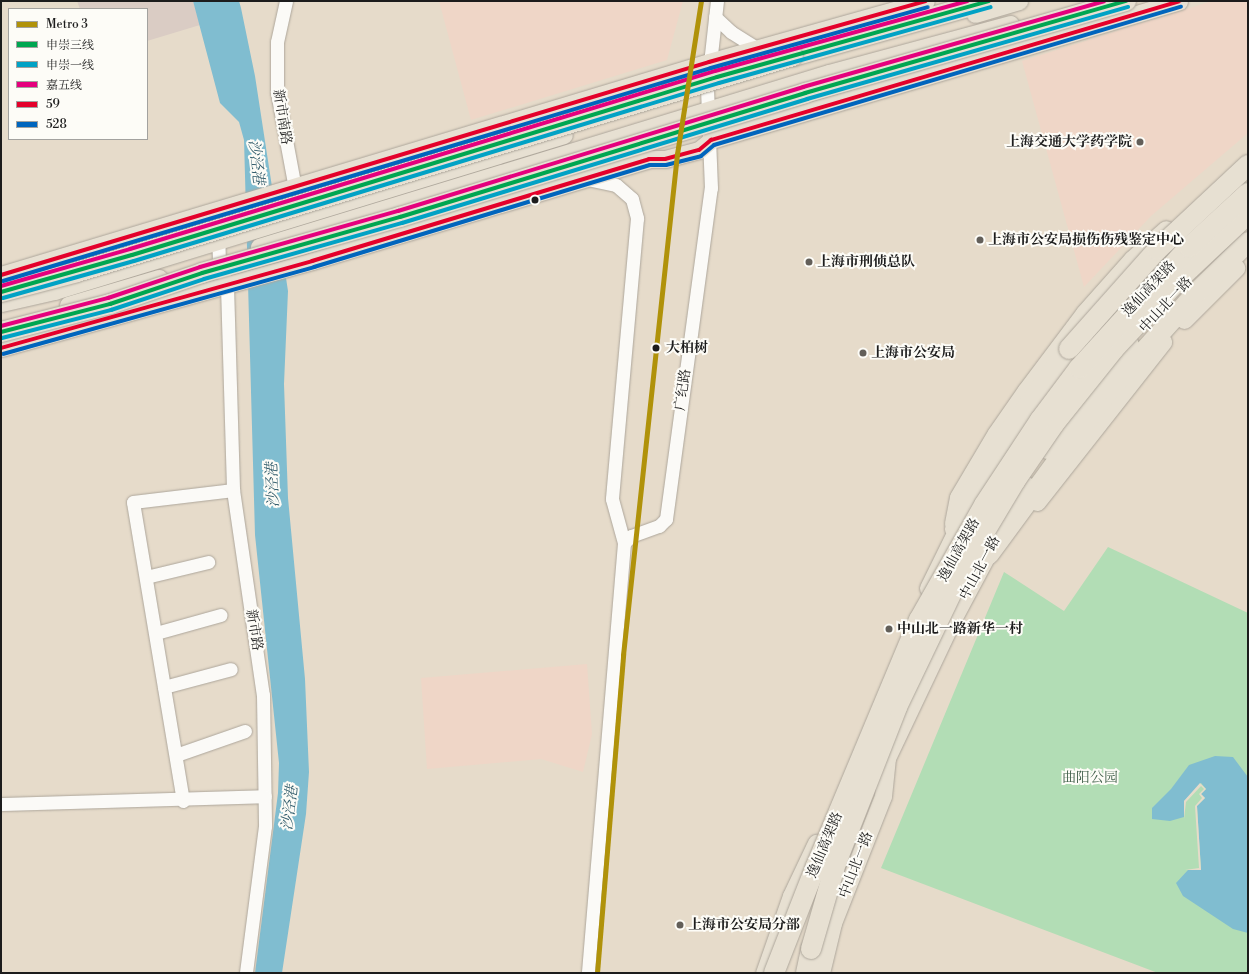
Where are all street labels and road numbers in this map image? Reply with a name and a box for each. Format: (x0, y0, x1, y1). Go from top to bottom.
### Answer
street label: 新市南路 (269, 88, 295, 146)
street label: 逸仙高架路 (1119, 258, 1179, 320)
street label: 中山北一路 (1136, 274, 1196, 336)
street label: 广纪路 (672, 368, 694, 412)
street label: 逸仙高架路 (935, 515, 983, 585)
street label: 中山北一路 (956, 533, 1004, 603)
street label: 新市路 (242, 608, 266, 652)
street label: 逸仙高架路 (804, 810, 846, 880)
street label: 中山北一路 (836, 829, 876, 901)

